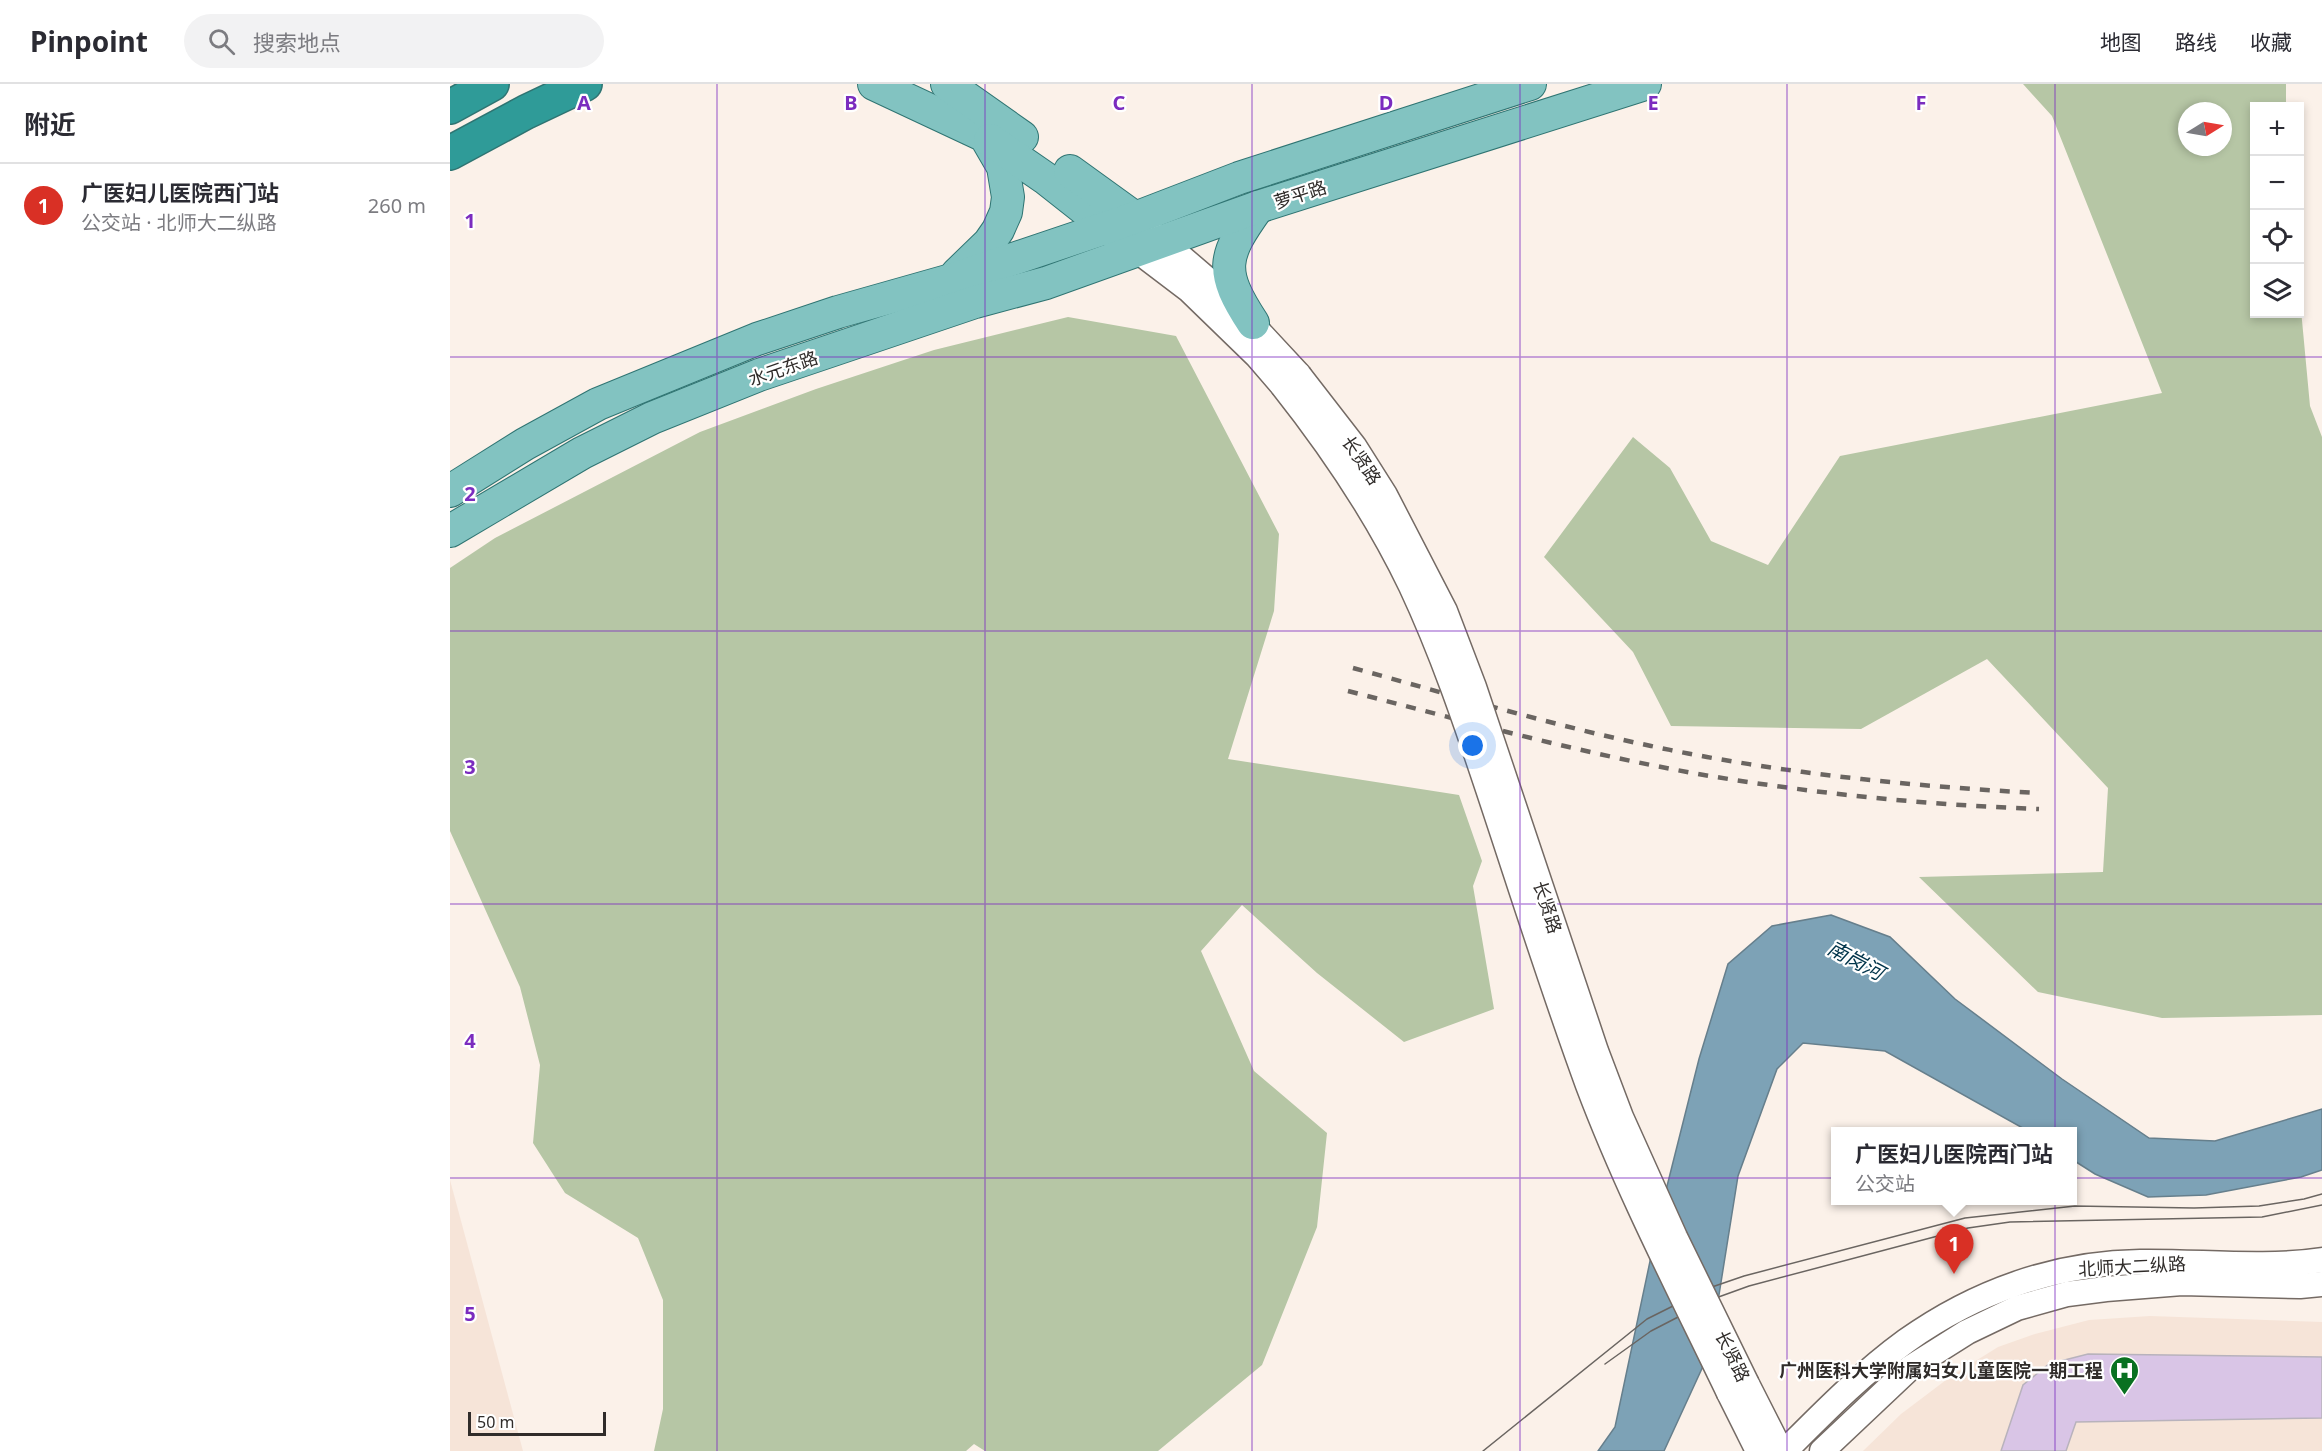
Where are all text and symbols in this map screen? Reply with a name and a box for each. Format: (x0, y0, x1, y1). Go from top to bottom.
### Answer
search box (184, 14, 604, 68)
text: Pinpoint (30, 22, 148, 60)
icon: search (205, 25, 238, 58)
text: 搜索地点 (253, 27, 341, 57)
text: 地图 (2100, 28, 2142, 56)
text: 路线 (2175, 28, 2217, 56)
text: 收藏 (2250, 28, 2292, 56)
text: A (577, 89, 591, 116)
text: B (844, 89, 858, 116)
text: C (1113, 89, 1126, 116)
text: D (1379, 89, 1393, 116)
text: E (1647, 89, 1659, 116)
text: F (1916, 89, 1926, 116)
north arrow (2178, 102, 2232, 156)
map controls (2250, 102, 2304, 318)
button: + (2250, 102, 2304, 156)
text: 附近 (24, 106, 76, 142)
button: − (2250, 156, 2304, 210)
street label: 萝平路 (1271, 174, 1329, 214)
text: 广医妇儿医院西门站 (81, 177, 279, 207)
text: 1 (38, 192, 49, 219)
text: 260 m (368, 192, 426, 219)
text: 1 (464, 207, 476, 234)
text: 公交站 · 北师大二纵路 (81, 209, 277, 236)
button: locate (2250, 210, 2304, 264)
button: layers (2250, 264, 2304, 318)
street label: 水元东路 (745, 345, 821, 391)
street label: 长贤路 (1337, 431, 1387, 489)
text: 2 (464, 480, 476, 507)
your location (1458, 731, 1487, 760)
text: 3 (464, 753, 476, 780)
street label: 长贤路 (1528, 878, 1568, 936)
water label: 南岗河 (1823, 934, 1892, 988)
text: 4 (464, 1027, 476, 1054)
popup (1831, 1127, 2077, 1205)
text: 广医妇儿医院西门站 (1855, 1138, 2053, 1168)
text: 公交站 (1855, 1170, 1915, 1197)
pin: 1 (1934, 1224, 1974, 1274)
street label: 北师大二纵路 (2077, 1251, 2187, 1281)
text: 5 (464, 1300, 476, 1327)
street label: 长贤路 (1710, 1326, 1756, 1386)
hospital icon: 广州医科大学附属妇女儿童医院一期工程 (2108, 1354, 2140, 1396)
place label: 广州医科大学附属妇女儿童医院一期工程 (1779, 1358, 2103, 1382)
scale bar (468, 1409, 606, 1436)
text: 50 m (477, 1411, 514, 1433)

